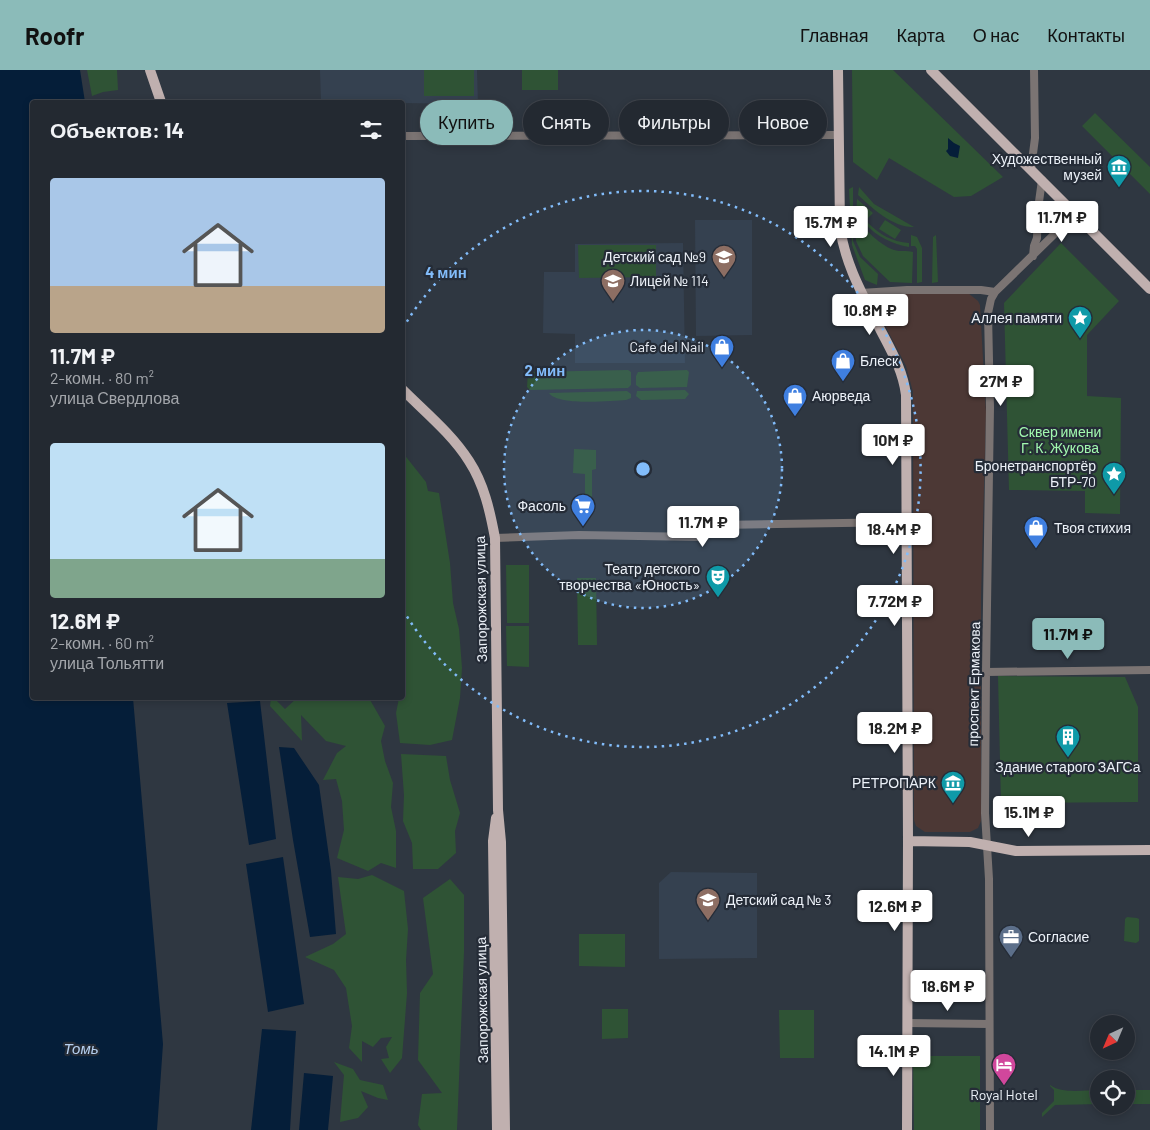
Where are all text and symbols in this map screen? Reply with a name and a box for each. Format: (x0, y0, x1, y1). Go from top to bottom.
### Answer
text: Roofr (25, 21, 84, 50)
text: Главная (800, 24, 869, 46)
text: Карта (897, 24, 945, 46)
text: О нас (973, 24, 1019, 46)
text: Контакты (1047, 24, 1125, 46)
chip: Купить (420, 100, 513, 145)
chip: Снять (523, 100, 609, 145)
chip: Фильтры (619, 100, 729, 145)
chip: Новое (739, 100, 827, 145)
icon: filters (357, 116, 385, 144)
text: Объектов: 14 (50, 117, 184, 142)
place label: Художественный музей (992, 150, 1102, 183)
museum icon: Художественный музей (1106, 154, 1132, 188)
pin: 11.7M ₽ (1016, 200, 1108, 243)
pin: 15.7M ₽ (785, 206, 877, 248)
text: 11.7M ₽ (1037, 207, 1087, 226)
icon: home (173, 210, 263, 300)
text: 15.7M ₽ (805, 212, 857, 231)
school or university icon: Детский сад №9 (711, 244, 737, 278)
place label: Детский сад №9 (603, 248, 706, 265)
text: 4 мин (425, 263, 467, 281)
school or university icon: Лицей № 114 (600, 268, 626, 302)
place label: Лицей № 114 (630, 272, 709, 289)
pin: 10.8M ₽ (824, 294, 916, 336)
text: 10.8M ₽ (843, 300, 897, 319)
place icon: Аллея памяти (1067, 305, 1093, 339)
place label: Аллея памяти (971, 309, 1062, 326)
shop icon: Cafe del Nail (709, 334, 735, 368)
place label: Cafe del Nail (629, 338, 704, 355)
text: 11.7M ₽ (50, 343, 115, 368)
shop icon: Блеск (830, 348, 856, 382)
place label: Блеск (860, 352, 899, 369)
text: 2 мин (525, 361, 565, 379)
pin: 27M ₽ (966, 364, 1036, 407)
text: 2-комн. · 80 m² (50, 368, 154, 387)
text: 27M ₽ (980, 371, 1022, 390)
shop icon: Аюрведа (782, 383, 808, 417)
place label: Аюрведа (812, 387, 871, 404)
text: улица Свердлова (50, 388, 179, 407)
park label: Сквер имени Г. К. Жукова (1019, 423, 1101, 456)
pin: 10M ₽ (858, 424, 928, 466)
text: 10M ₽ (873, 430, 913, 449)
place label: Бронетранспортёр БТР-70 (975, 457, 1096, 490)
centre of rings (634, 460, 652, 478)
place icon: Бронетранспортёр БТР-70 (1101, 461, 1127, 495)
icon: home (173, 475, 263, 565)
supermarket icon: Фасоль (570, 493, 596, 527)
place label: Фасоль (517, 497, 566, 514)
pin: 11.7M ₽ (657, 506, 749, 548)
text: 11.7M ₽ (678, 512, 728, 531)
pin: 18.4M ₽ (848, 512, 940, 555)
shop icon: Твоя стихия (1023, 515, 1049, 549)
text: 18.4M ₽ (867, 519, 921, 538)
place label: Твоя стихия (1054, 519, 1131, 536)
street label: Запорожская улица (471, 535, 490, 662)
place label: Театр детского творчества «Юность» (559, 560, 700, 593)
theatre icon: Театр детского творчества «Юность» (705, 564, 731, 598)
pin: 7.72M ₽ (849, 584, 941, 627)
text: 7.72M ₽ (868, 591, 922, 610)
text: 12.6M ₽ (50, 608, 120, 633)
pin: 11.7M ₽ (1022, 618, 1114, 660)
street label: проспект Ермакова (964, 621, 983, 746)
text: 11.7M ₽ (1043, 624, 1093, 643)
text: 2-комн. · 60 m² (50, 633, 154, 652)
text: улица Тольятти (50, 653, 164, 672)
pin: 18.2M ₽ (849, 712, 941, 754)
text: 18.2M ₽ (868, 718, 922, 737)
building icon: Здание старого ЗАГСа (1055, 724, 1081, 758)
place label: Здание старого ЗАГСа (995, 758, 1141, 775)
museum icon: РЕТРОПАРК (940, 770, 966, 804)
place label: РЕТРОПАРК (852, 774, 937, 791)
pin: 15.1M ₽ (983, 796, 1075, 838)
text: 15.1M ₽ (1004, 802, 1054, 821)
school or university icon: Детский сад № 3 (695, 887, 721, 921)
pin: 12.6M ₽ (849, 890, 941, 932)
place label: Детский сад № 3 (726, 891, 831, 908)
text: 12.6M ₽ (868, 896, 922, 915)
office icon: Согласие (998, 924, 1024, 958)
place label: Согласие (1028, 928, 1089, 945)
street label: Запорожская улица (472, 936, 491, 1063)
pin: 18.6M ₽ (902, 970, 994, 1012)
text: 18.6M ₽ (921, 976, 975, 995)
north arrow (1090, 1015, 1135, 1060)
map controls (1090, 1015, 1135, 1115)
pin: 14.1M ₽ (848, 1034, 940, 1077)
water label: Томь (63, 1039, 99, 1057)
text: 14.1M ₽ (868, 1041, 920, 1060)
hotel icon: Royal Hotel (991, 1052, 1017, 1086)
button: locate (1090, 1070, 1135, 1115)
place label: Royal Hotel (970, 1086, 1038, 1103)

